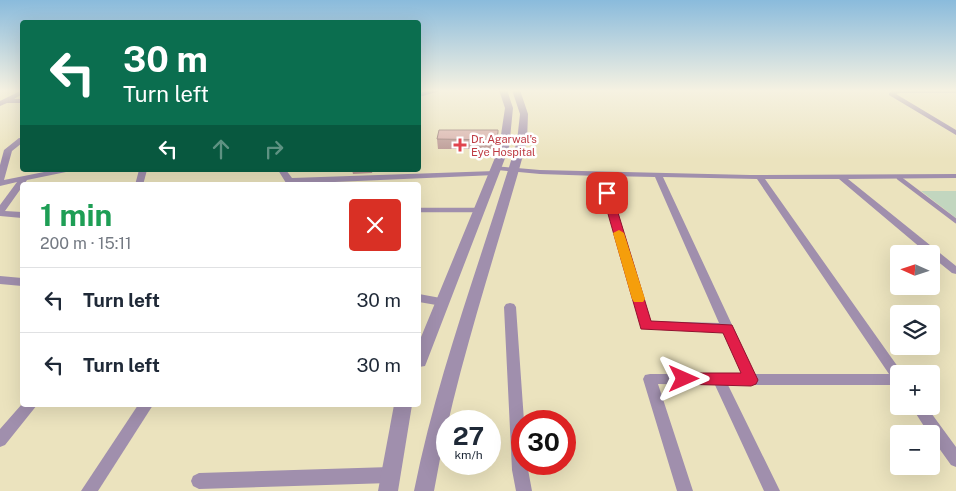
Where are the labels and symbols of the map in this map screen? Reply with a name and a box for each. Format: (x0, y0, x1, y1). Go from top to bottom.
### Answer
place label: Dr. Agarwal's Eye Hospital (471, 133, 537, 158)
marker: Dr. Agarwal's Eye Hospital (453, 138, 467, 152)
pin (586, 172, 628, 214)
north arrow (890, 245, 940, 295)
position arrow (657, 352, 709, 404)
speed limit sign: 30 (511, 410, 576, 475)

